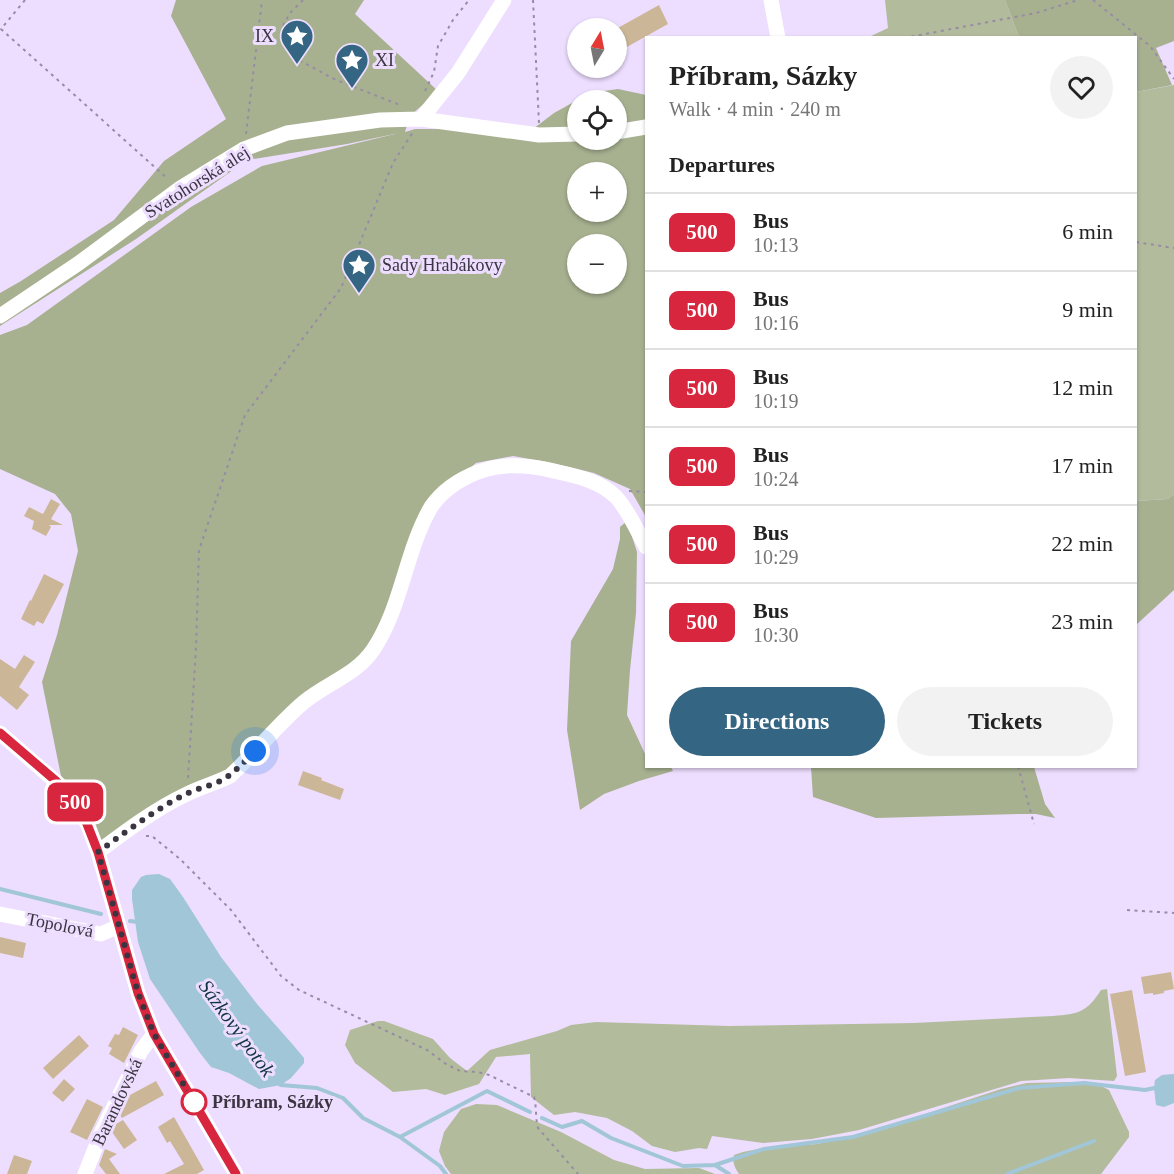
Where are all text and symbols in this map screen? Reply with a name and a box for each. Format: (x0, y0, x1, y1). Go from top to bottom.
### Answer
place icon: IX (279, 18, 315, 65)
north arrow (567, 18, 627, 78)
map controls (567, 18, 627, 294)
place label: IX (255, 26, 274, 46)
place icon: XI (334, 42, 370, 89)
place label: XI (375, 50, 394, 70)
button: heart (1050, 56, 1113, 119)
text: Příbram, Sázky (669, 60, 857, 91)
button: locate (567, 90, 627, 150)
text: Walk · 4 min · 240 m (669, 98, 841, 120)
street label: Svatohorská alej (141, 142, 253, 222)
text: Departures (669, 152, 775, 177)
button: + (567, 162, 627, 222)
text: Bus (753, 208, 788, 233)
text: 6 min (1062, 219, 1113, 244)
text: 500 (686, 220, 718, 244)
button: − (567, 234, 627, 294)
text: 10:13 (753, 234, 799, 256)
place icon: Sady Hrabákovy (341, 247, 377, 294)
place label: Sady Hrabákovy (382, 255, 502, 275)
text: Bus (753, 286, 788, 311)
text: 9 min (1062, 297, 1113, 322)
text: 500 (686, 298, 718, 322)
text: 10:16 (753, 312, 799, 334)
text: Bus (753, 364, 788, 389)
text: 12 min (1051, 375, 1113, 400)
text: 500 (686, 376, 718, 400)
text: 10:19 (753, 390, 799, 412)
text: Bus (753, 442, 788, 467)
text: 17 min (1051, 453, 1113, 478)
text: 500 (686, 454, 718, 478)
text: 10:24 (753, 468, 799, 490)
text: Bus (753, 520, 788, 545)
text: 22 min (1051, 531, 1113, 556)
text: 500 (686, 532, 718, 556)
text: 10:29 (753, 546, 799, 568)
text: Bus (753, 598, 788, 623)
text: 23 min (1051, 609, 1113, 634)
text: 500 (686, 610, 718, 634)
text: 10:30 (753, 624, 799, 646)
button: Directions (669, 687, 885, 756)
button: Tickets (897, 687, 1113, 756)
your location (240, 736, 270, 766)
line badge: 500 (40, 782, 110, 822)
text: 500 (59, 790, 91, 814)
street label: Topolová (25, 909, 95, 941)
water label: Sázkový potok (194, 975, 280, 1082)
street label: Barandovská (88, 1055, 146, 1149)
marker: Příbram, Sázky (181, 1089, 207, 1115)
place label: Příbram, Sázky (212, 1092, 333, 1112)

